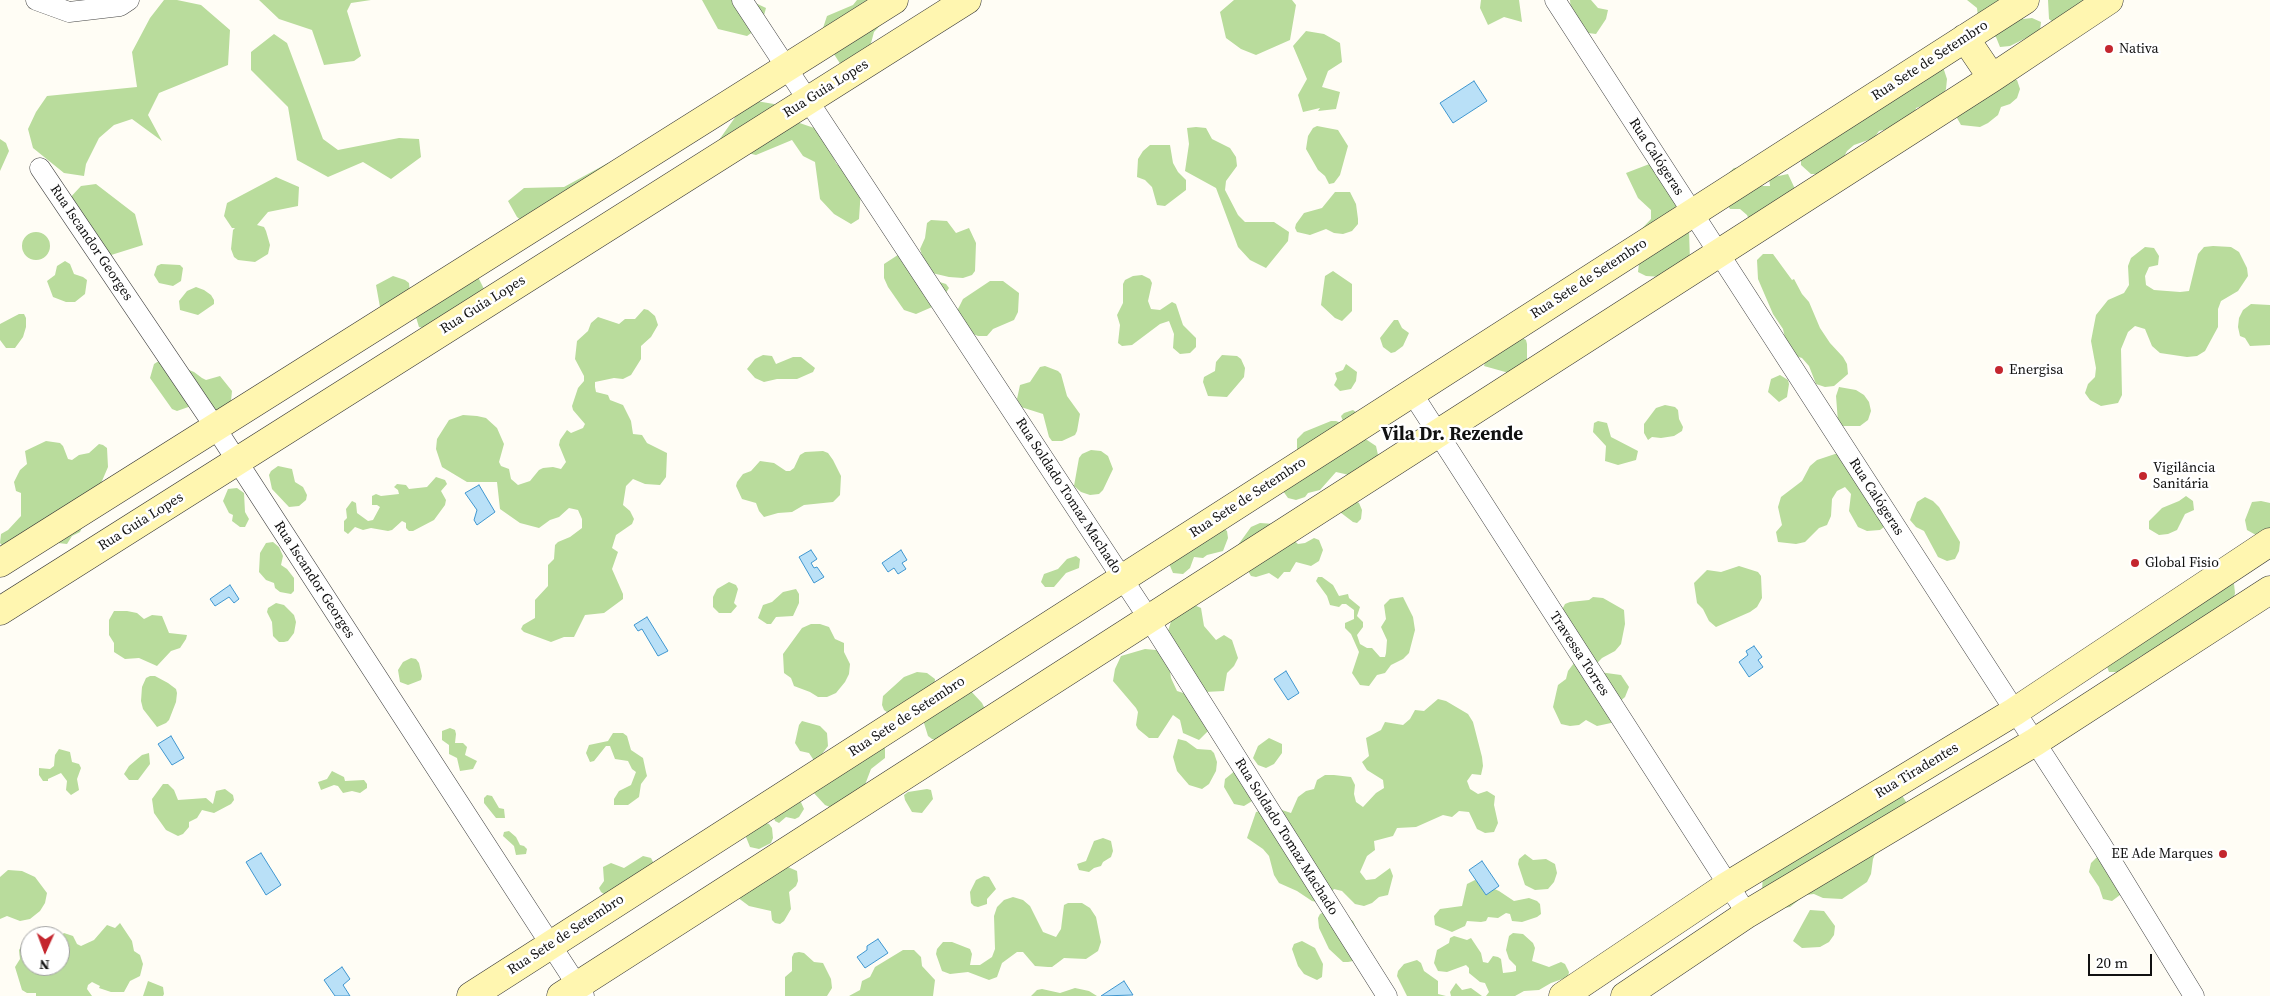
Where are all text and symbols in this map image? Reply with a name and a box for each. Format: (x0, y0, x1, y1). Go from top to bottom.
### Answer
street label: Rua Sete de Setembro (1869, 17, 1991, 105)
place label: Nativa (2119, 41, 2159, 57)
marker: Nativa (2103, 43, 2115, 55)
street label: Rua Guia Lopes (780, 56, 872, 122)
street label: Rua Calógeras (1625, 115, 1687, 199)
street label: Rua Iscandor Georges (46, 182, 136, 304)
street label: Rua Sete de Setembro (1528, 235, 1650, 323)
street label: Rua Guia Lopes (437, 272, 529, 338)
place label: Energisa (2009, 362, 2063, 378)
marker: Energisa (1993, 364, 2005, 376)
street label: Rua Soldado Tomaz Machado (1011, 415, 1125, 577)
district label: Vila Dr. Rezende (1381, 424, 1523, 446)
street label: Rua Sete de Setembro (1187, 454, 1309, 542)
street label: Rua Calógeras (1845, 455, 1907, 539)
place label: Vigilância Sanitária (2153, 460, 2215, 492)
marker: Vigilância Sanitária (2137, 470, 2149, 482)
street label: Rua Guia Lopes (95, 489, 187, 555)
street label: Rua Iscandor Georges (270, 518, 358, 642)
place label: Global Fisio (2145, 555, 2219, 571)
marker: Global Fisio (2129, 557, 2141, 569)
street label: Travessa Torres (1545, 609, 1613, 699)
street label: Rua Sete de Setembro (846, 673, 968, 761)
street label: Rua Tiradentes (1872, 740, 1962, 802)
street label: Rua Soldado Tomaz Machado (1231, 755, 1341, 919)
place label: EE Ade Marques (2111, 846, 2213, 862)
marker: EE Ade Marques (2217, 848, 2229, 860)
street label: Rua Sete de Setembro (505, 891, 627, 979)
north arrow (20, 926, 70, 976)
scale bar (2090, 944, 2154, 976)
text: 20 m (2096, 952, 2128, 973)
text: N (39, 955, 50, 975)

